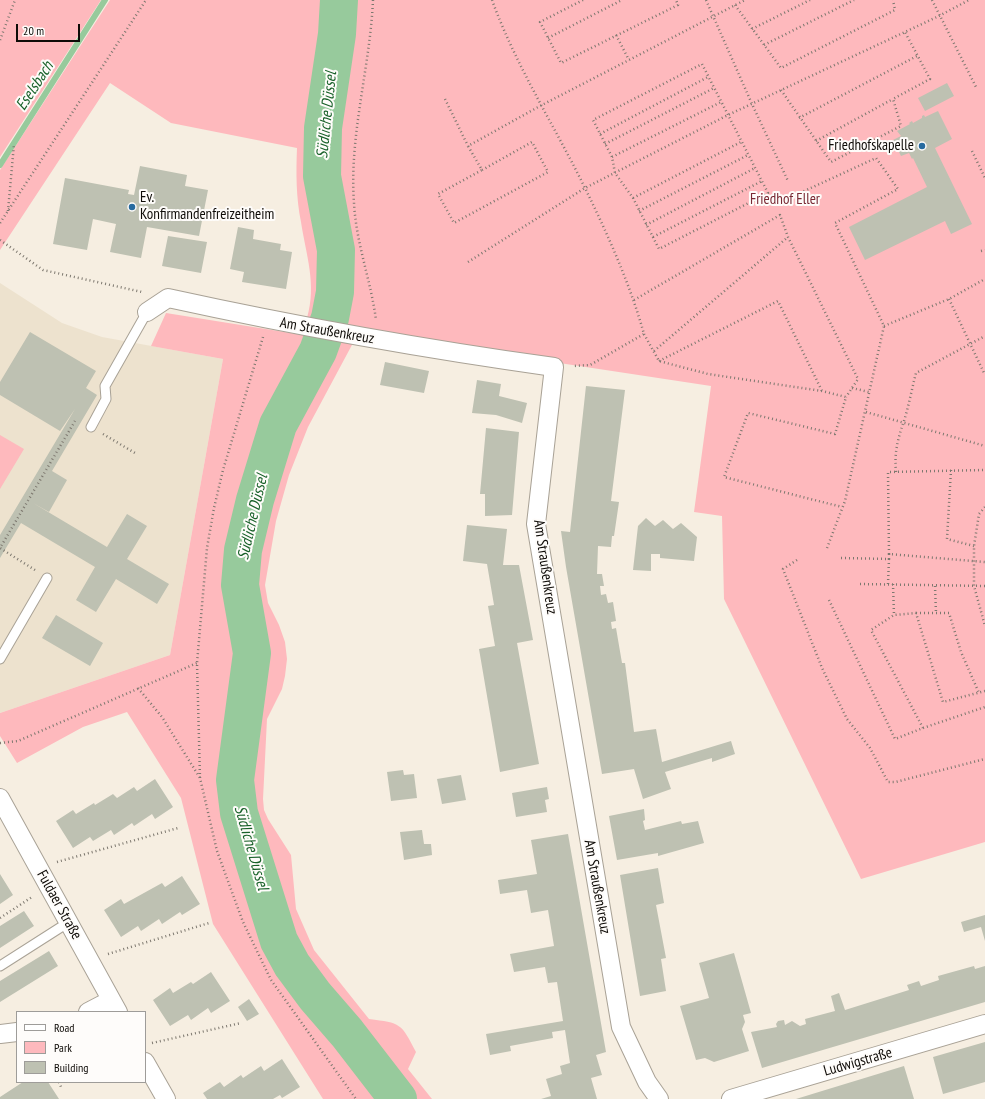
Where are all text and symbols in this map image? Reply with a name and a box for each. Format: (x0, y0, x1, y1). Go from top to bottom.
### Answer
scale bar (18, 16, 82, 42)
text: 20 m (23, 23, 44, 38)
water label: Eselsbach (12, 58, 58, 114)
water label: Südliche Düssel (313, 71, 341, 159)
place label: Friedhofskapelle (828, 137, 914, 155)
marker: Friedhofskapelle (917, 141, 927, 151)
place label: Ev. Konfirmandenfreizeitheim (140, 189, 274, 224)
park label: Friedhof Eller (750, 191, 820, 209)
marker: Ev. Konfirmandenfreizeitheim (127, 202, 137, 212)
street label: Am Straußenkreuz (278, 314, 376, 348)
water label: Südliche Düssel (234, 472, 272, 562)
street label: Am Straußenkreuz (529, 519, 561, 615)
water label: Südliche Düssel (230, 803, 272, 893)
street label: Am Straußenkreuz (580, 838, 614, 936)
street label: Fuldaer Straße (33, 867, 85, 943)
legend (16, 1011, 146, 1083)
text: Road (54, 1020, 74, 1035)
text: Park (54, 1040, 72, 1055)
street label: Ludwigstraße (822, 1044, 894, 1080)
text: Building (54, 1060, 89, 1075)

